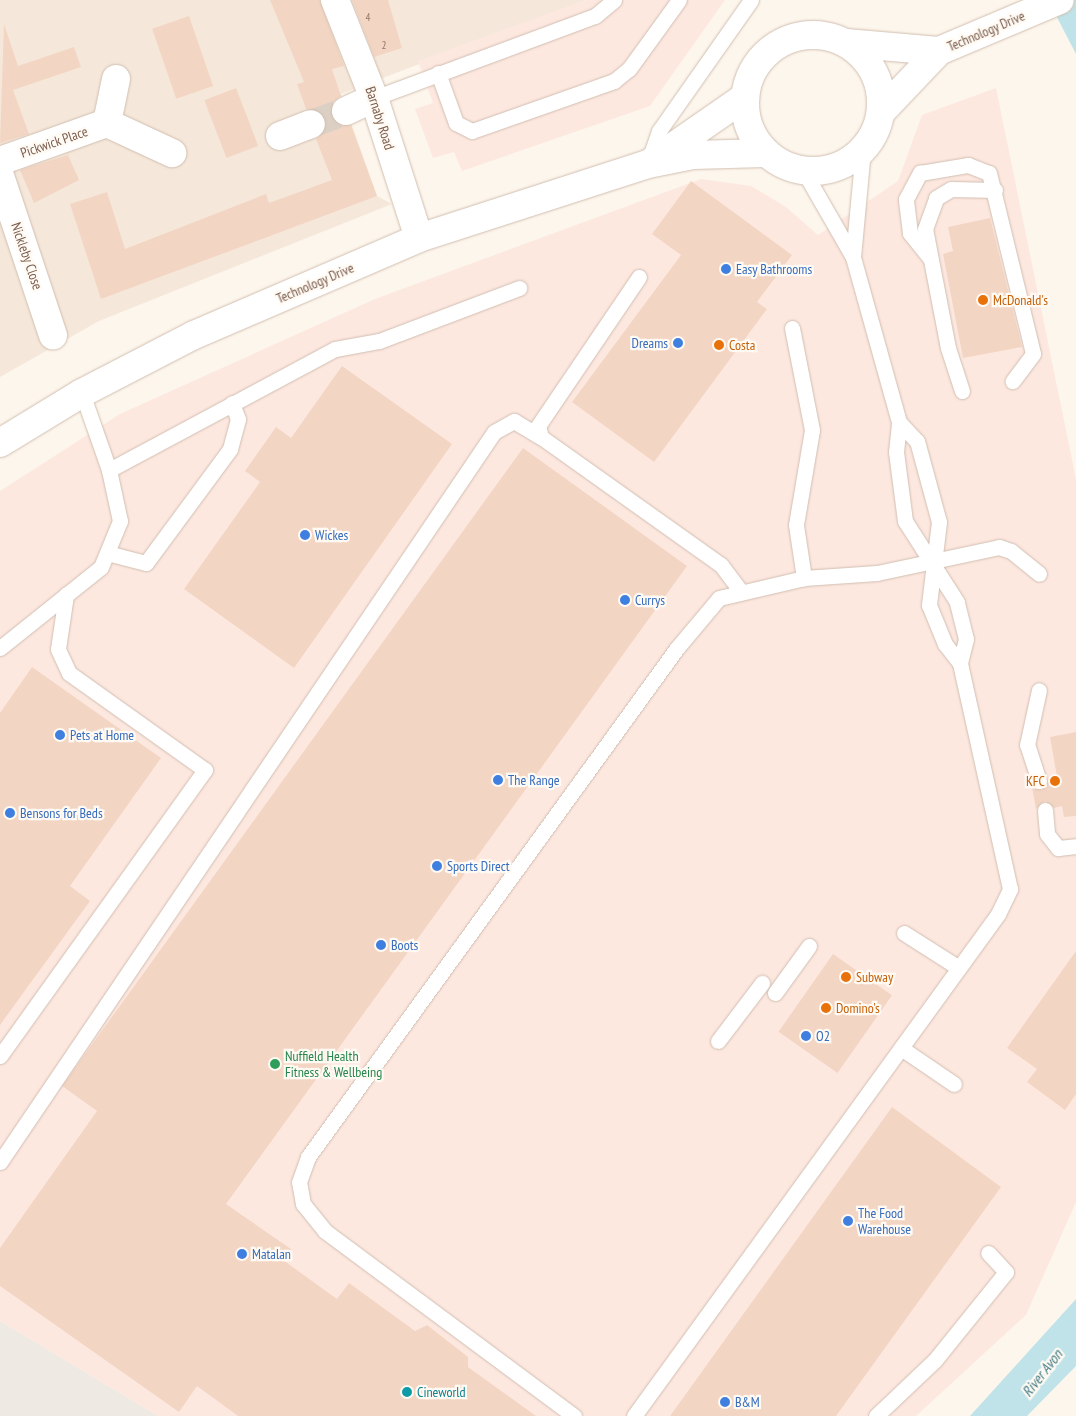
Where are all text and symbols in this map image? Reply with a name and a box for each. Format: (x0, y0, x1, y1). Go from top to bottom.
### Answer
street label: Technology Drive (945, 7, 1027, 55)
house number: 4 (366, 10, 370, 24)
house number: 2 (382, 38, 386, 52)
street label: Barnaby Road (362, 84, 398, 152)
street label: Pickwick Place (18, 123, 90, 161)
street label: Nickleby Close (8, 220, 46, 292)
street label: Technology Drive (274, 259, 356, 307)
place label: Easy Bathrooms (736, 261, 813, 277)
marker: Easy Bathrooms (720, 263, 732, 275)
place label: McDonald's (993, 292, 1048, 308)
marker: McDonald's (977, 294, 989, 306)
place label: Dreams (632, 335, 668, 351)
marker: Dreams (672, 337, 684, 349)
place label: Costa (729, 337, 755, 353)
marker: Costa (713, 339, 725, 351)
place label: Wickes (315, 527, 348, 543)
marker: Wickes (299, 529, 311, 541)
place label: Currys (635, 592, 665, 608)
marker: Currys (619, 594, 631, 606)
place label: Pets at Home (70, 727, 134, 743)
marker: Pets at Home (54, 729, 66, 741)
place label: The Range (508, 772, 559, 788)
place label: KFC (1026, 773, 1045, 789)
marker: The Range (492, 774, 504, 786)
marker: KFC (1049, 775, 1061, 787)
place label: Bensons for Beds (20, 805, 103, 821)
marker: Bensons for Beds (4, 807, 16, 819)
place label: Sports Direct (447, 858, 510, 874)
marker: Sports Direct (431, 860, 443, 872)
place label: Boots (391, 937, 418, 953)
marker: Boots (375, 939, 387, 951)
place label: Subway (856, 969, 893, 985)
marker: Subway (840, 971, 852, 983)
place label: Domino's (836, 1000, 880, 1016)
marker: Domino's (820, 1002, 832, 1014)
place label: O2 (816, 1028, 830, 1044)
marker: O2 (800, 1030, 812, 1042)
place label: Nuffield Health Fitness & Wellbeing (285, 1048, 382, 1080)
marker: Nuffield Health Fitness & Wellbeing (269, 1058, 281, 1070)
place label: The Food Warehouse (858, 1205, 911, 1238)
marker: The Food Warehouse (842, 1215, 854, 1227)
place label: Matalan (252, 1246, 291, 1262)
marker: Matalan (236, 1248, 248, 1260)
water label: River Avon (1018, 1346, 1066, 1400)
place label: Cineworld (417, 1384, 466, 1400)
marker: Cineworld (401, 1386, 413, 1398)
place label: B&M (735, 1394, 760, 1410)
marker: B&M (719, 1396, 731, 1408)

